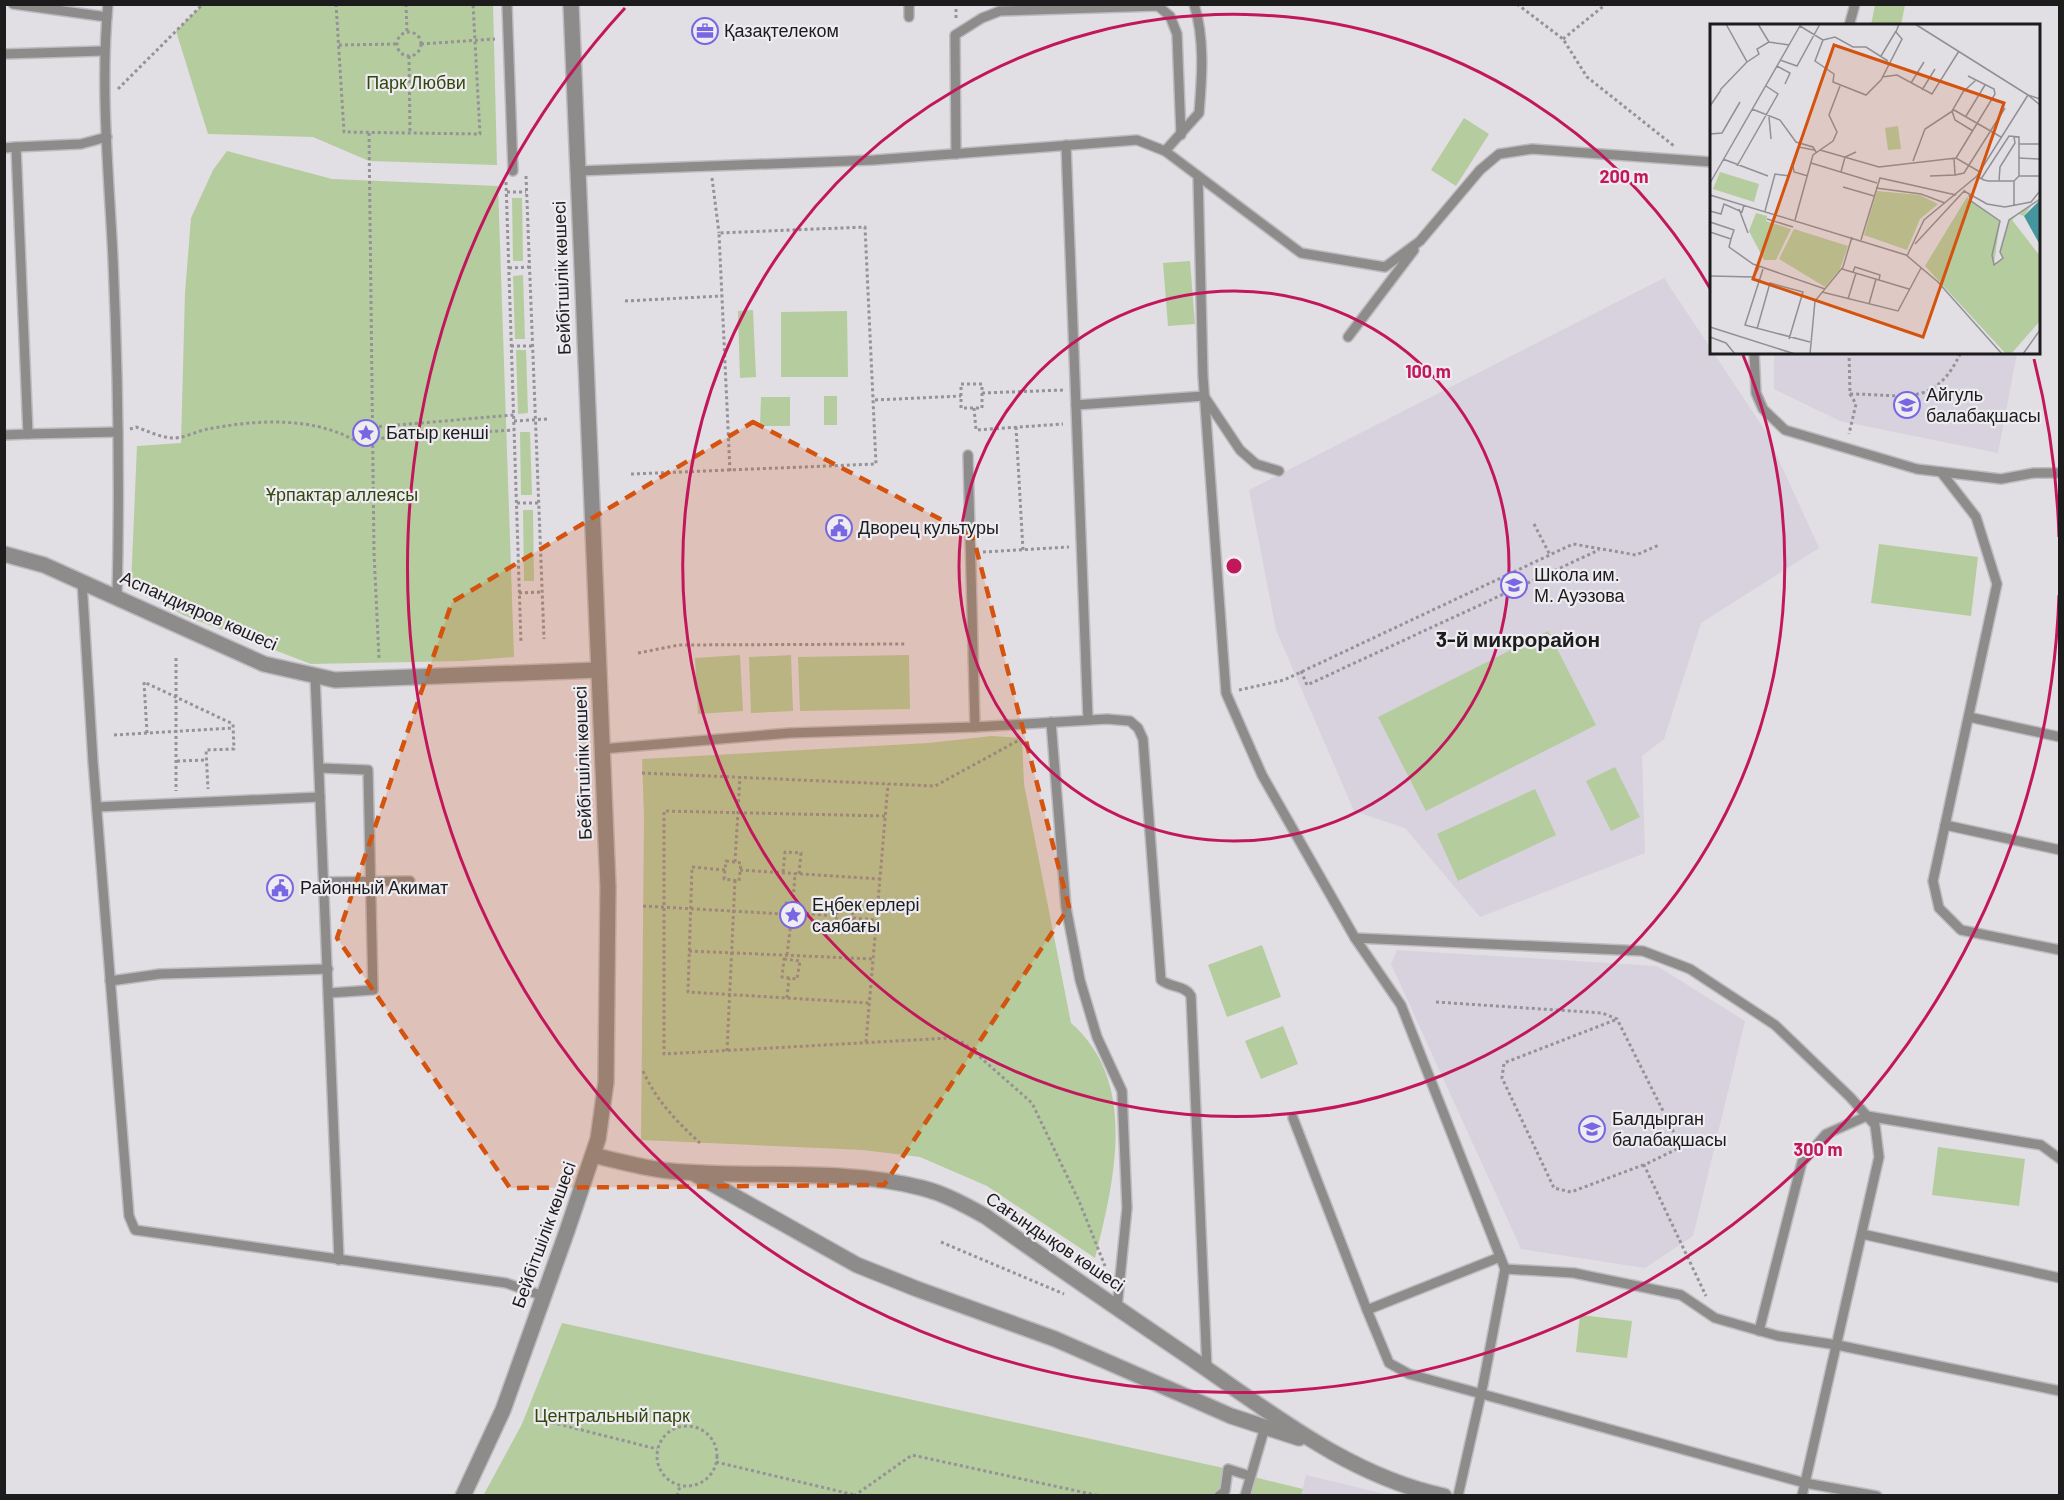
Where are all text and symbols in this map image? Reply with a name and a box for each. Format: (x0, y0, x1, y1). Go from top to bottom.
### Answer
office icon: Қазақтелеком (690, 16, 720, 46)
place label: Қазақтелеком (724, 19, 839, 41)
inset map (1710, 24, 2040, 354)
park label: Парк Любви (366, 71, 466, 93)
text: 200 m (1599, 165, 1649, 187)
street label: Бейбітшілік көшесі (547, 201, 575, 355)
text: 100 m (1405, 360, 1451, 382)
place label: Айгуль балабақшасы (1926, 383, 2041, 426)
school or university icon: Айгуль балабақшасы (1892, 390, 1922, 420)
place icon: Батыр кенші (351, 418, 381, 448)
place label: Батыр кенші (386, 421, 489, 443)
park label: Ұрпактар аллеясы (266, 483, 418, 505)
public building icon: Дворец культуры (824, 513, 854, 543)
place label: Дворец культуры (858, 516, 999, 538)
centre of rings (1224, 556, 1244, 576)
place label: Школа им. М. Ауэзова (1534, 563, 1626, 606)
street label: Аспандияров көшесі (117, 566, 281, 655)
school or university icon: Школа им. М. Ауэзова (1499, 570, 1529, 600)
district label: 3-й микрорайон (1436, 626, 1600, 651)
street label: Бейбітшілік көшесі (568, 686, 596, 840)
public building icon: Районный Акимат (265, 873, 295, 903)
place label: Районный Акимат (300, 876, 448, 898)
place label: Еңбек ерлері саябағы (812, 893, 919, 936)
place icon: Еңбек ерлері саябағы (778, 900, 808, 930)
place label: Балдырган балабақшасы (1612, 1107, 1727, 1150)
school or university icon: Балдырган балабақшасы (1577, 1114, 1607, 1144)
text: 300 m (1794, 1138, 1842, 1160)
street label: Бейбітшілік көшесі (506, 1158, 580, 1311)
street label: Сағындықов көшесі (982, 1187, 1129, 1296)
park label: Центральный парк (534, 1404, 690, 1426)

